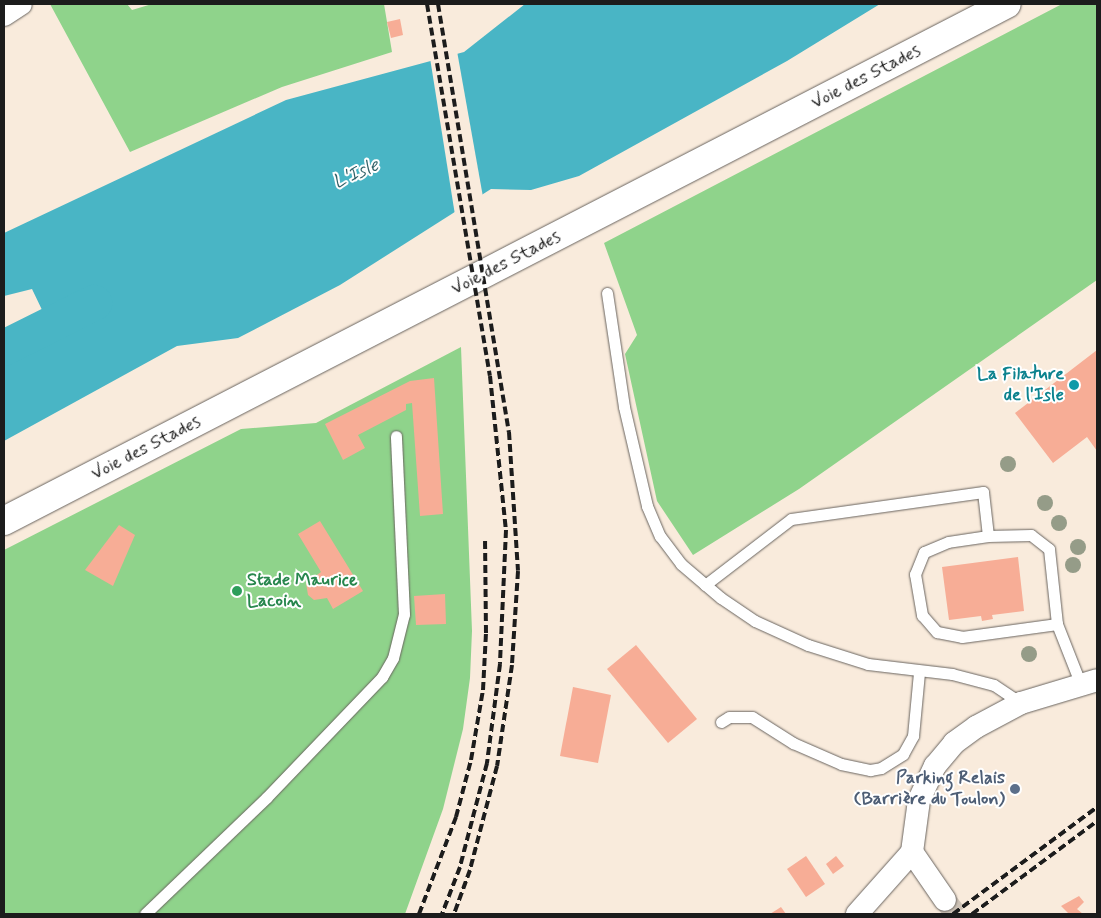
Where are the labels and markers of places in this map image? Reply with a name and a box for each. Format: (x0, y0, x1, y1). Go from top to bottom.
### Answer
place label: La Filature de l'Isle (979, 364, 1064, 406)
marker: La Filature de l'Isle (1068, 379, 1080, 391)
place label: Stade Maurice Lacoin (247, 570, 354, 612)
marker: Stade Maurice Lacoin (231, 585, 243, 597)
place label: Parking Relais (Barrière du Toulon) (852, 768, 1005, 811)
marker: Parking Relais (Barrière du Toulon) (1009, 783, 1021, 795)

